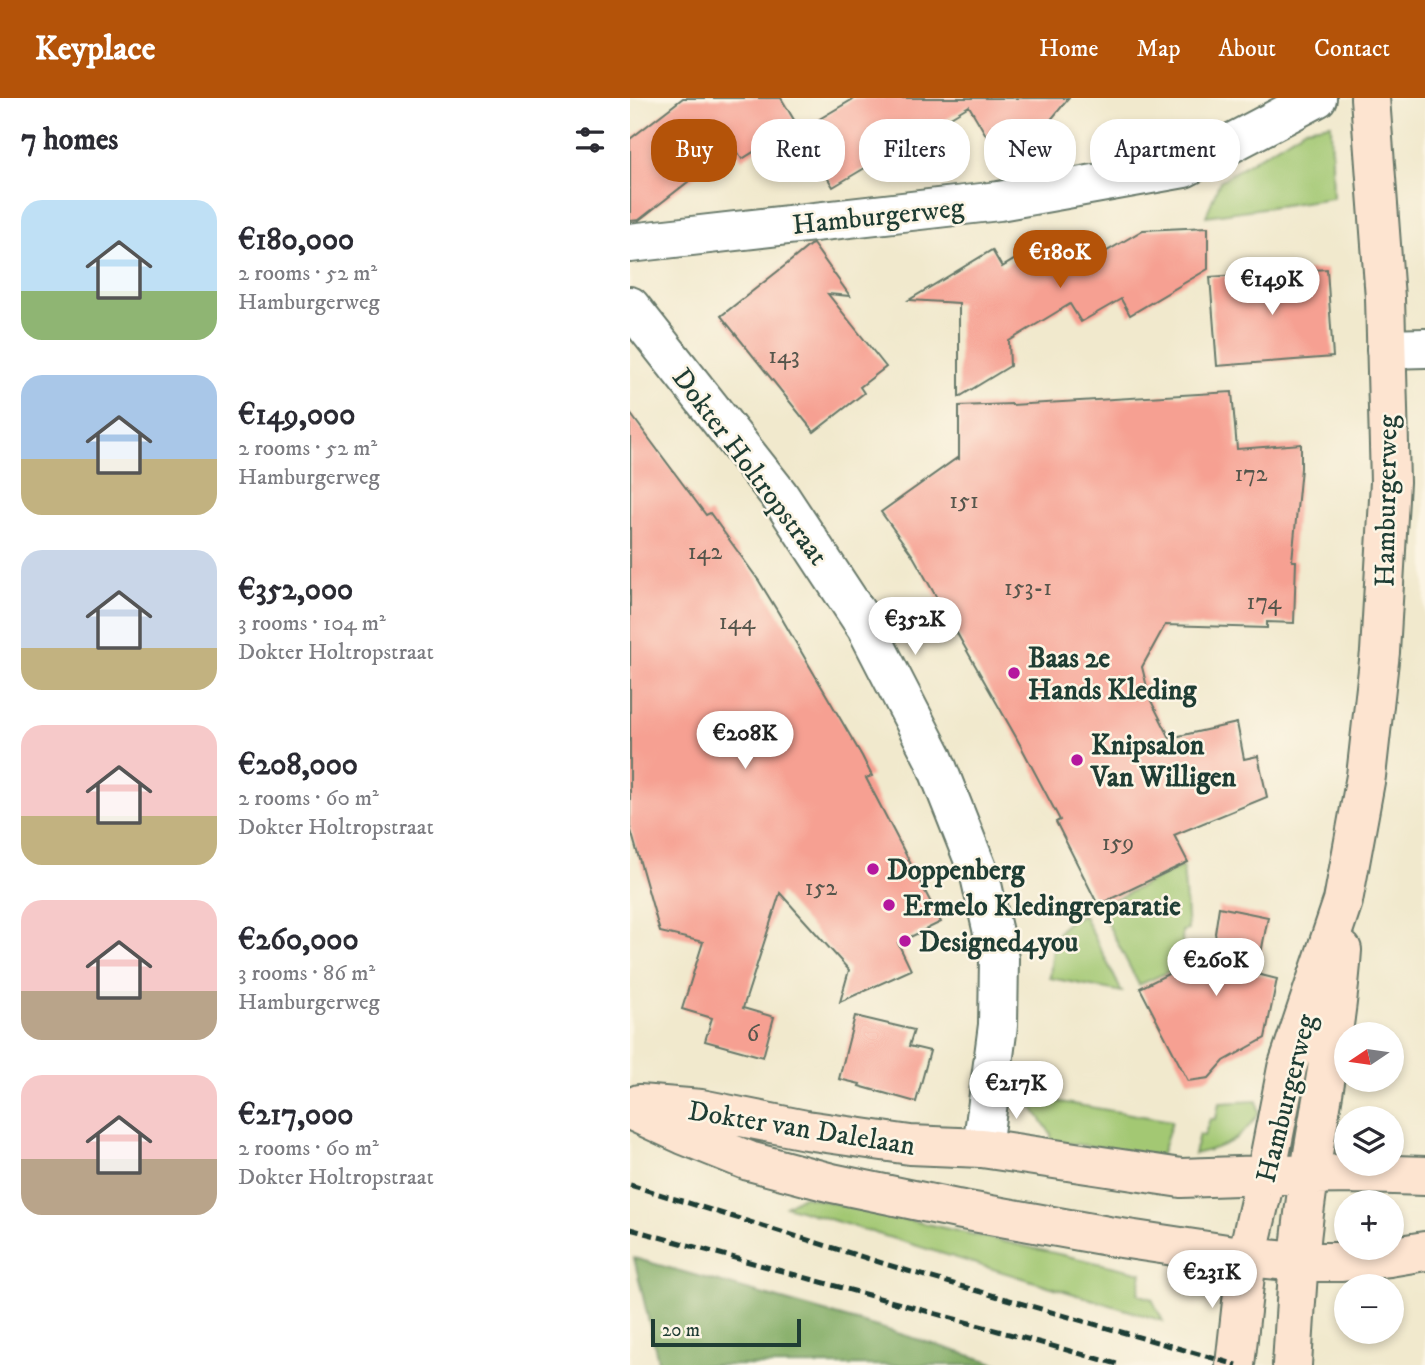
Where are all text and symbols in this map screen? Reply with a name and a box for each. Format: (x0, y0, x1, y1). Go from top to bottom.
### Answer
text: Keyplace (35, 29, 155, 70)
text: Home (1039, 34, 1098, 64)
text: Map (1136, 34, 1181, 64)
text: About (1219, 34, 1276, 64)
text: Contact (1314, 34, 1390, 64)
chip: Buy (651, 119, 737, 182)
chip: Rent (751, 119, 845, 182)
chip: Filters (859, 119, 970, 182)
chip: New (984, 119, 1076, 182)
chip: Apartment (1090, 119, 1240, 182)
icon: filters (571, 121, 609, 159)
text: 7 homes (21, 122, 118, 159)
street label: Hamburgerweg (791, 190, 966, 243)
text: €180,000 (238, 222, 354, 259)
icon: home (77, 228, 161, 312)
pin: €180K (1011, 230, 1109, 290)
text: €180K (1029, 238, 1091, 267)
pin: €149K (1223, 258, 1321, 317)
text: 2 rooms · 52 m² (238, 259, 377, 288)
text: €149K (1241, 265, 1303, 294)
text: Hamburgerweg (238, 288, 380, 317)
house number: 143 (768, 341, 800, 371)
street label: Dokter Holtropstraat (664, 361, 836, 573)
text: €149,000 (238, 397, 355, 434)
icon: home (77, 403, 161, 487)
street label: Hamburgerweg (1367, 414, 1406, 588)
text: 2 rooms · 52 m² (238, 434, 377, 463)
house number: 172 (1234, 459, 1268, 489)
text: Hamburgerweg (238, 463, 380, 492)
house number: 151 (949, 486, 979, 516)
house number: 142 (688, 537, 722, 567)
text: €352,000 (238, 572, 353, 609)
house number: 153-1 (1004, 573, 1052, 603)
icon: home (77, 578, 161, 662)
house number: 174 (1247, 587, 1283, 617)
pin: €352K (866, 598, 964, 657)
text: €352K (885, 605, 945, 634)
house number: 144 (719, 607, 756, 637)
text: 3 rooms · 104 m² (238, 609, 386, 638)
text: Dokter Holtropstraat (238, 638, 434, 667)
place label: Baas 2e Hands Kleding (1028, 641, 1198, 708)
marker: Baas 2e Hands Kleding (1006, 665, 1022, 681)
pin: €208K (696, 712, 794, 771)
text: €208K (713, 719, 777, 748)
place label: Knipsalon Van Willigen (1090, 728, 1237, 795)
text: €208,000 (238, 747, 358, 784)
marker: Knipsalon Van Willigen (1069, 752, 1085, 768)
icon: home (77, 753, 161, 837)
text: 2 rooms · 60 m² (238, 784, 379, 813)
text: Dokter Holtropstraat (238, 813, 434, 842)
house number: 159 (1102, 828, 1134, 858)
place label: Doppenberg (887, 853, 1026, 888)
marker: Doppenberg (865, 861, 881, 877)
house number: 152 (805, 873, 837, 903)
place label: Ermelo Kledingreparatie (903, 889, 1181, 924)
marker: Ermelo Kledingreparatie (881, 897, 897, 913)
text: €260,000 (238, 922, 359, 959)
place label: Designed4you (919, 925, 1079, 960)
icon: home (77, 928, 161, 1012)
marker: Designed4you (897, 933, 913, 949)
pin: €260K (1167, 939, 1265, 998)
text: €260K (1183, 946, 1249, 975)
text: 3 rooms · 86 m² (238, 959, 375, 988)
text: Hamburgerweg (238, 988, 380, 1017)
street label: Hamburgerweg (1249, 1010, 1324, 1186)
house number: 6 (747, 1019, 761, 1049)
north arrow (1334, 1022, 1404, 1092)
map controls (1334, 1022, 1404, 1344)
pin: €217K (967, 1062, 1065, 1121)
text: €217K (985, 1069, 1047, 1098)
street label: Dokter van Dalelaan (686, 1093, 918, 1164)
text: €217,000 (238, 1097, 353, 1134)
icon: home (77, 1103, 161, 1187)
button: layers (1334, 1106, 1404, 1176)
text: 2 rooms · 60 m² (238, 1134, 379, 1163)
text: Dokter Holtropstraat (238, 1163, 434, 1192)
button: + (1334, 1190, 1404, 1260)
pin: €231K (1163, 1250, 1261, 1310)
text: €231K (1183, 1258, 1241, 1287)
button: − (1334, 1274, 1404, 1344)
scale bar (651, 1316, 802, 1348)
text: 20 m (662, 1319, 700, 1342)

